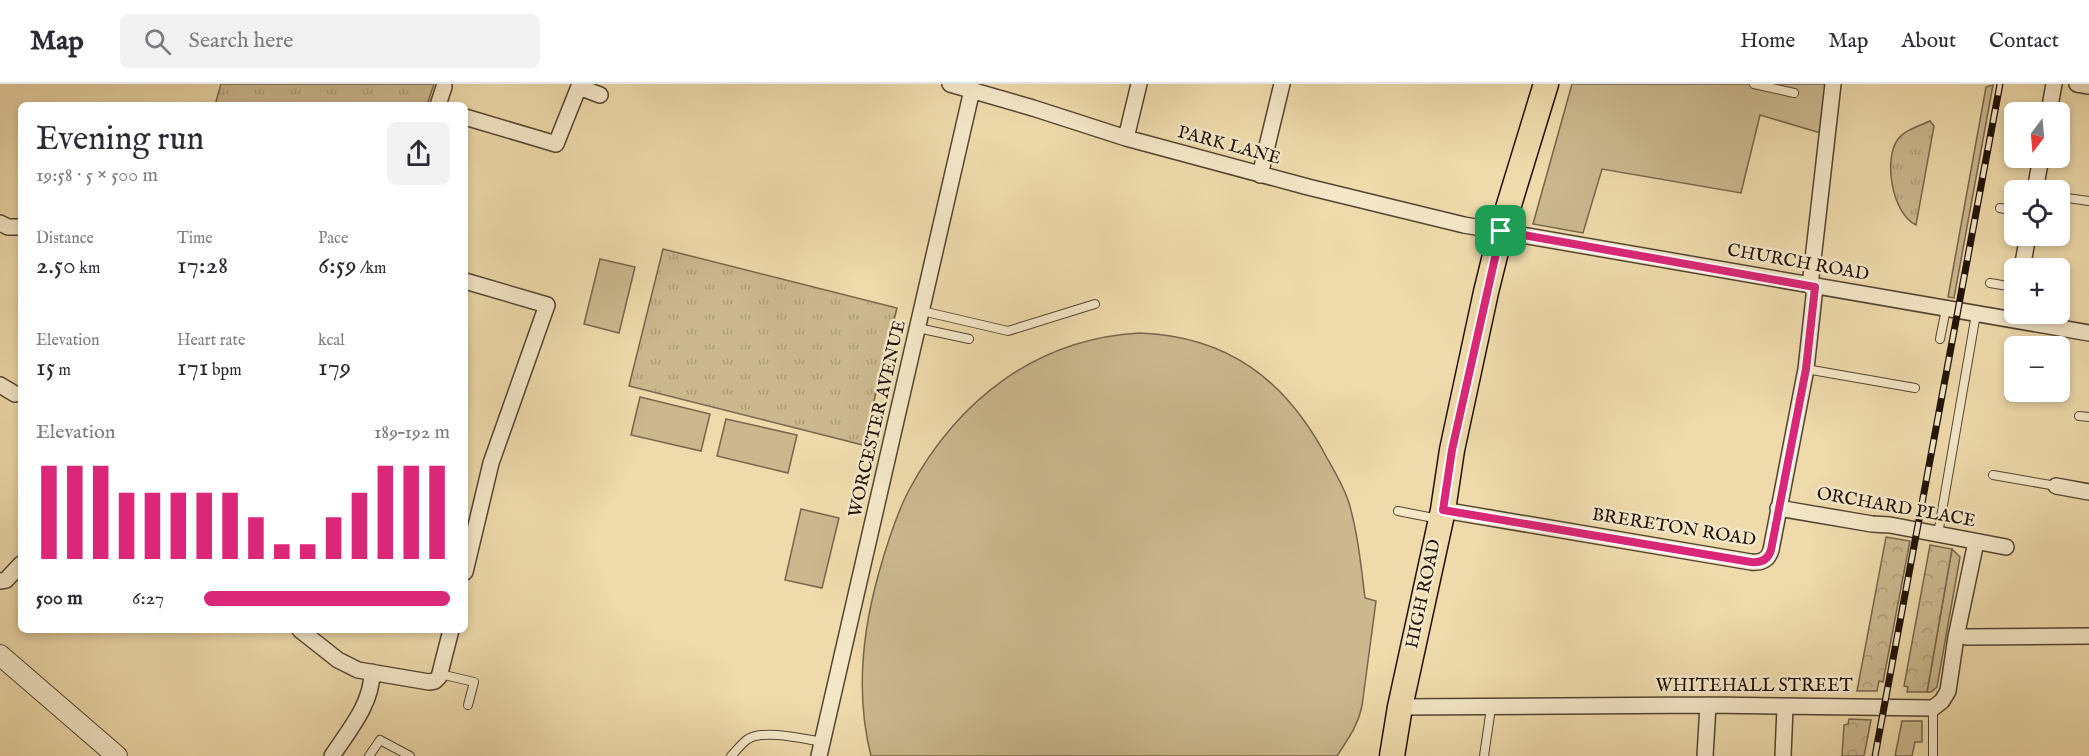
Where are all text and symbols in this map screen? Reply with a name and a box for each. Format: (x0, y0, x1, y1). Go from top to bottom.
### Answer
search box (120, 14, 540, 68)
text: Map (30, 24, 84, 59)
icon: search (141, 25, 174, 58)
text: Search here (189, 27, 293, 55)
text: Home (1740, 28, 1795, 55)
text: Map (1828, 28, 1868, 55)
text: About (1901, 28, 1956, 55)
text: Contact (1989, 28, 2059, 55)
north arrow (2004, 102, 2070, 168)
map controls (2004, 102, 2070, 402)
text: Evening run (36, 119, 204, 161)
street label: PARK LANE (1175, 121, 1283, 171)
button: share (387, 122, 450, 185)
text: 19:58 · 5 × 500 m (36, 163, 158, 188)
button: locate (2004, 180, 2070, 246)
pin (1475, 205, 1526, 256)
icon: arrive (1484, 214, 1517, 247)
text: Distance (36, 229, 94, 249)
text: Time (177, 229, 213, 249)
text: Pace (318, 229, 348, 249)
street label: CHURCH ROAD (1725, 239, 1871, 287)
text: 2.50 (36, 249, 76, 282)
text: 17:28 (177, 249, 228, 282)
text: 6:59 (318, 249, 357, 282)
button: + (2004, 258, 2070, 324)
text: km (76, 259, 100, 279)
text: /km (357, 259, 386, 279)
street label: WORCESTER AVENUE (844, 318, 912, 520)
text: Elevation (36, 331, 99, 351)
text: Heart rate (177, 331, 245, 351)
text: kcal (318, 331, 345, 351)
button: − (2004, 336, 2070, 402)
text: 15 (36, 351, 55, 384)
text: 171 (177, 351, 209, 384)
text: 179 (318, 351, 351, 384)
text: m (55, 361, 71, 381)
text: bpm (209, 361, 242, 381)
text: Elevation (36, 420, 115, 445)
text: 189–192 m (374, 420, 450, 445)
street label: ORCHARD PLACE (1815, 483, 1977, 533)
street label: BRERETON ROAD (1590, 504, 1758, 552)
street label: HIGH ROAD (1401, 537, 1447, 651)
text: 500 m (36, 586, 83, 611)
text: 6:27 (132, 586, 164, 611)
street label: WHITEHALL STREET (1655, 675, 1853, 698)

